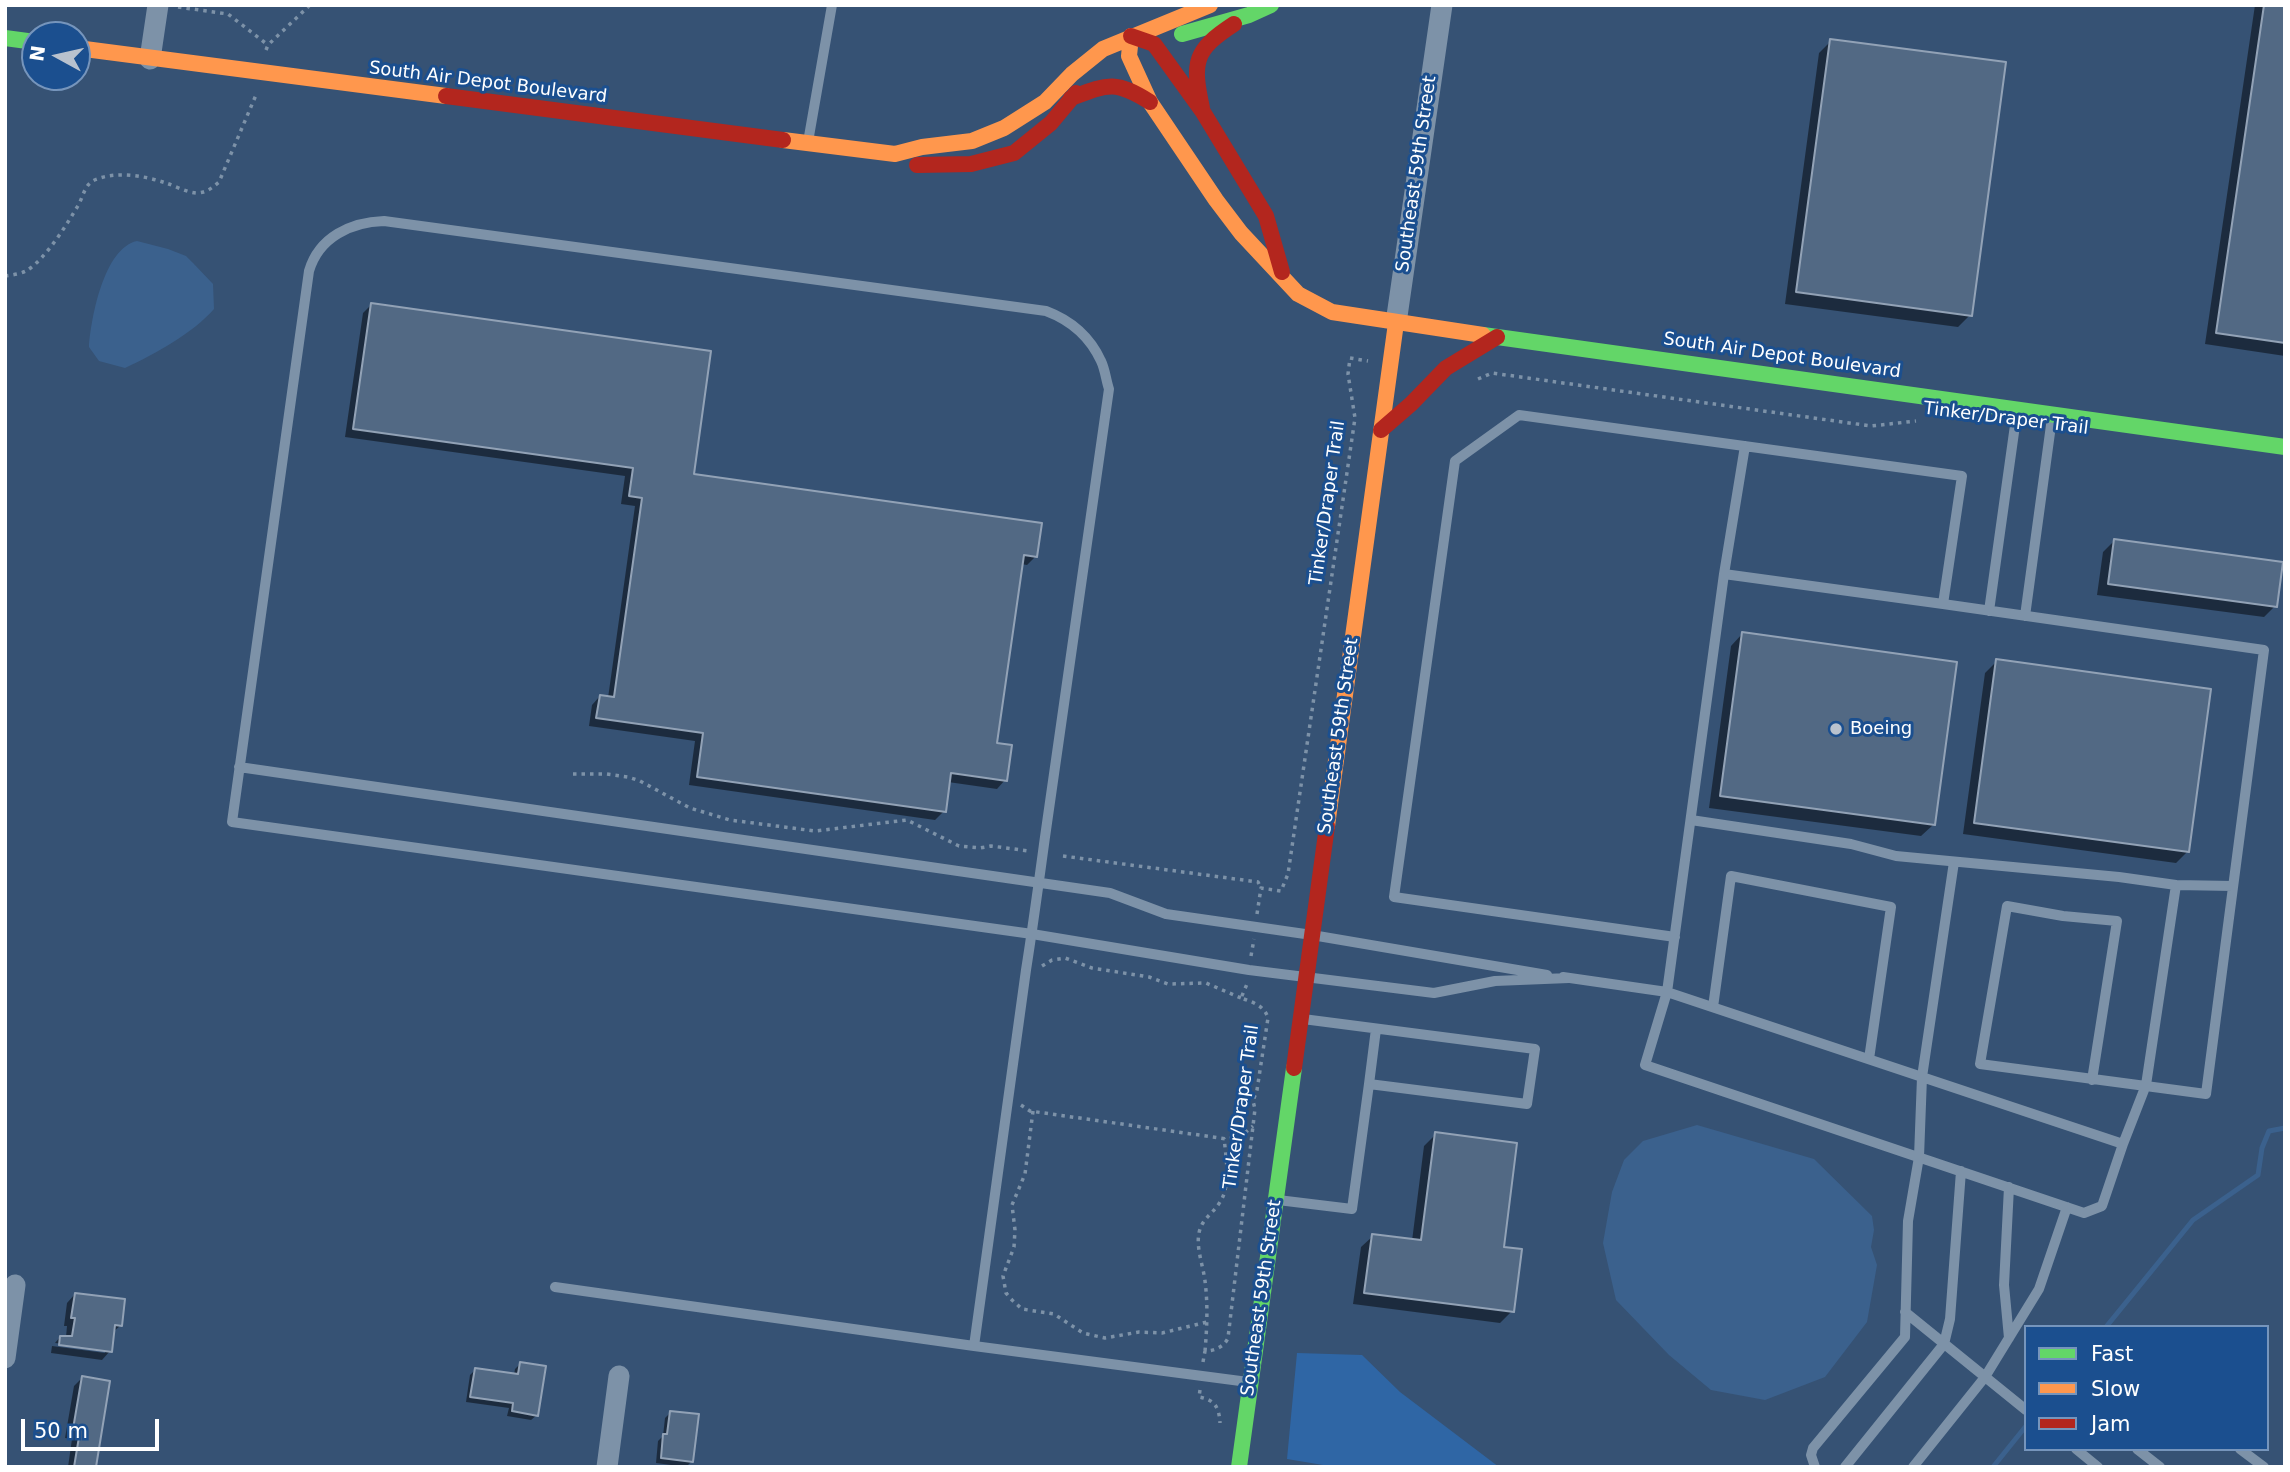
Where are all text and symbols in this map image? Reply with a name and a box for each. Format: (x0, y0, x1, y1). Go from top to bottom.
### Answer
north arrow (21, 21, 91, 91)
text: N (25, 44, 49, 63)
street label: South Air Depot Boulevard (368, 58, 608, 108)
street label: Southeast 59th Street (1393, 74, 1441, 274)
street label: South Air Depot Boulevard (1662, 329, 1902, 383)
street label: Tinker/Draper Trail (1922, 398, 2090, 440)
street label: Tinker/Draper Trail (1306, 419, 1350, 587)
street label: Southeast 59th Street (1315, 636, 1363, 836)
place label: Boeing (1850, 718, 1912, 740)
marker: Boeing (1828, 721, 1844, 737)
street label: Tinker/Draper Trail (1220, 1023, 1264, 1191)
street label: Southeast 59th Street (1238, 1198, 1286, 1398)
legend (2024, 1325, 2269, 1451)
text: Fast (2091, 1342, 2133, 1366)
text: Slow (2091, 1377, 2140, 1401)
scale bar (24, 1406, 163, 1450)
text: Jam (2091, 1412, 2131, 1436)
text: 50 m (34, 1419, 88, 1443)

